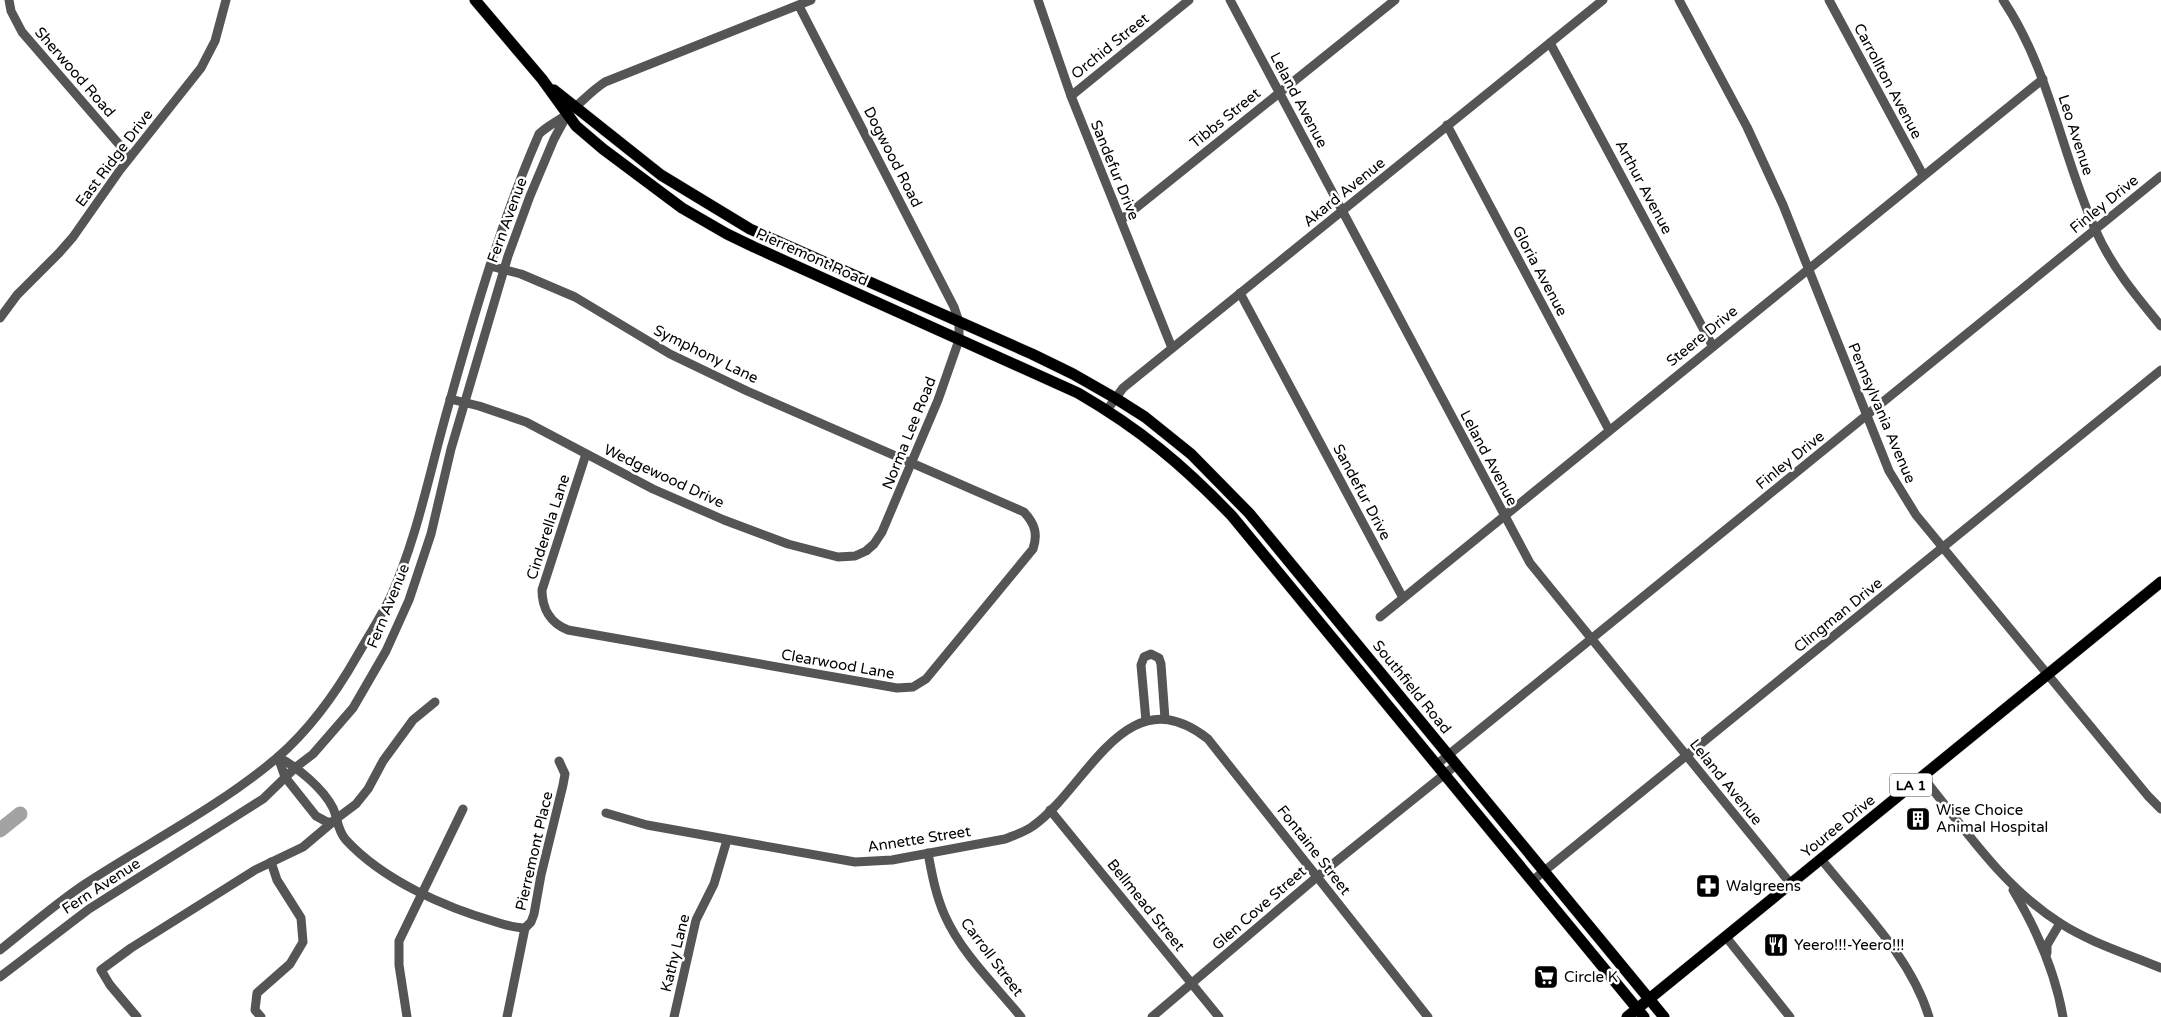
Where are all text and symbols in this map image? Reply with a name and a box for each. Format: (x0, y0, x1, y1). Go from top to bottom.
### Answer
street label: Orchid Street (1068, 9, 1153, 83)
street label: Carrollton Avenue (1850, 20, 1926, 142)
street label: Sherwood Road (31, 23, 119, 121)
street label: Leland Avenue (1266, 49, 1332, 151)
street label: Tibbs Street (1186, 84, 1264, 152)
street label: Leo Avenue (2054, 92, 2098, 178)
street label: Dogwood Road (860, 104, 926, 210)
street label: East Ridge Drive (71, 106, 157, 210)
street label: Sandefur Drive (1087, 117, 1143, 223)
street label: Arthur Avenue (1612, 137, 1676, 237)
street label: Akard Avenue (1299, 153, 1389, 231)
street label: Finley Drive (2066, 171, 2142, 237)
street label: Fern Avenue (483, 175, 531, 265)
street label: Gloria Avenue (1509, 223, 1571, 319)
street label: Pierremont Road (753, 224, 871, 290)
street label: Steere Drive (1663, 302, 1741, 370)
street label: Symphony Lane (651, 321, 761, 387)
street label: Pennsylvania Avenue (1844, 340, 1920, 486)
street label: Norma Lee Road (878, 374, 940, 492)
street label: Leland Avenue (1456, 407, 1522, 509)
street label: Finley Drive (1752, 427, 1828, 493)
street label: Wedgewood Drive (601, 440, 727, 512)
street label: Sandefur Drive (1329, 441, 1395, 543)
street label: Cinderella Lane (522, 472, 574, 582)
street label: Fern Avenue (363, 561, 413, 651)
street label: Clingman Drive (1790, 574, 1886, 656)
street label: Southfield Road (1369, 637, 1455, 737)
street label: Clearwood Lane (780, 645, 896, 683)
street label: Leland Avenue (1686, 735, 1766, 829)
road number: LA 1 (1890, 774, 1932, 796)
street label: Pierremont Place (512, 790, 556, 912)
street label: Youree Drive (1797, 791, 1879, 861)
place label: Wise Choice Animal Hospital (1936, 801, 2048, 836)
street label: Fontaine Street (1273, 802, 1355, 899)
building icon: Wise Choice Animal Hospital (1905, 806, 1931, 832)
street label: Annette Street (866, 822, 972, 856)
street label: Fern Avenue (59, 854, 143, 918)
street label: Bellmead Street (1103, 855, 1189, 955)
street label: Glen Cove Street (1208, 862, 1310, 954)
pharmacy icon: Walgreens (1695, 873, 1721, 899)
place label: Walgreens (1726, 877, 1801, 895)
street label: Kathy Lane (657, 912, 693, 994)
street label: Carroll Street (957, 914, 1027, 1000)
restaurant icon: Yeero!!!-Yeero!!! (1763, 932, 1789, 958)
place label: Yeero!!!-Yeero!!! (1794, 936, 1905, 954)
supermarket icon: Circle K (1533, 964, 1559, 990)
place label: Circle K (1564, 968, 1618, 986)

